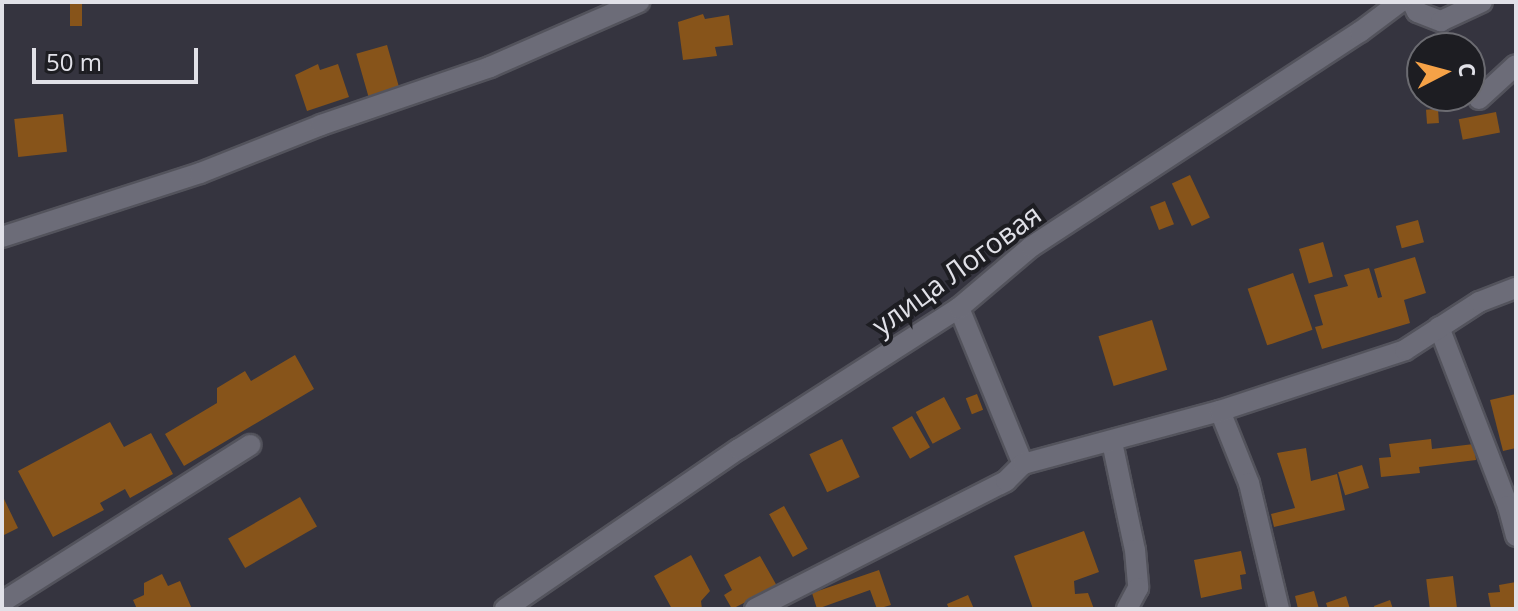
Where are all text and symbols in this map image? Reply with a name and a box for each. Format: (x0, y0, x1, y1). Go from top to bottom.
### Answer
scale bar (36, 32, 202, 82)
north arrow (1406, 32, 1486, 112)
text: 50 m (46, 45, 102, 78)
text: С (1452, 61, 1484, 78)
street label: улица Логовая (865, 196, 1047, 342)

